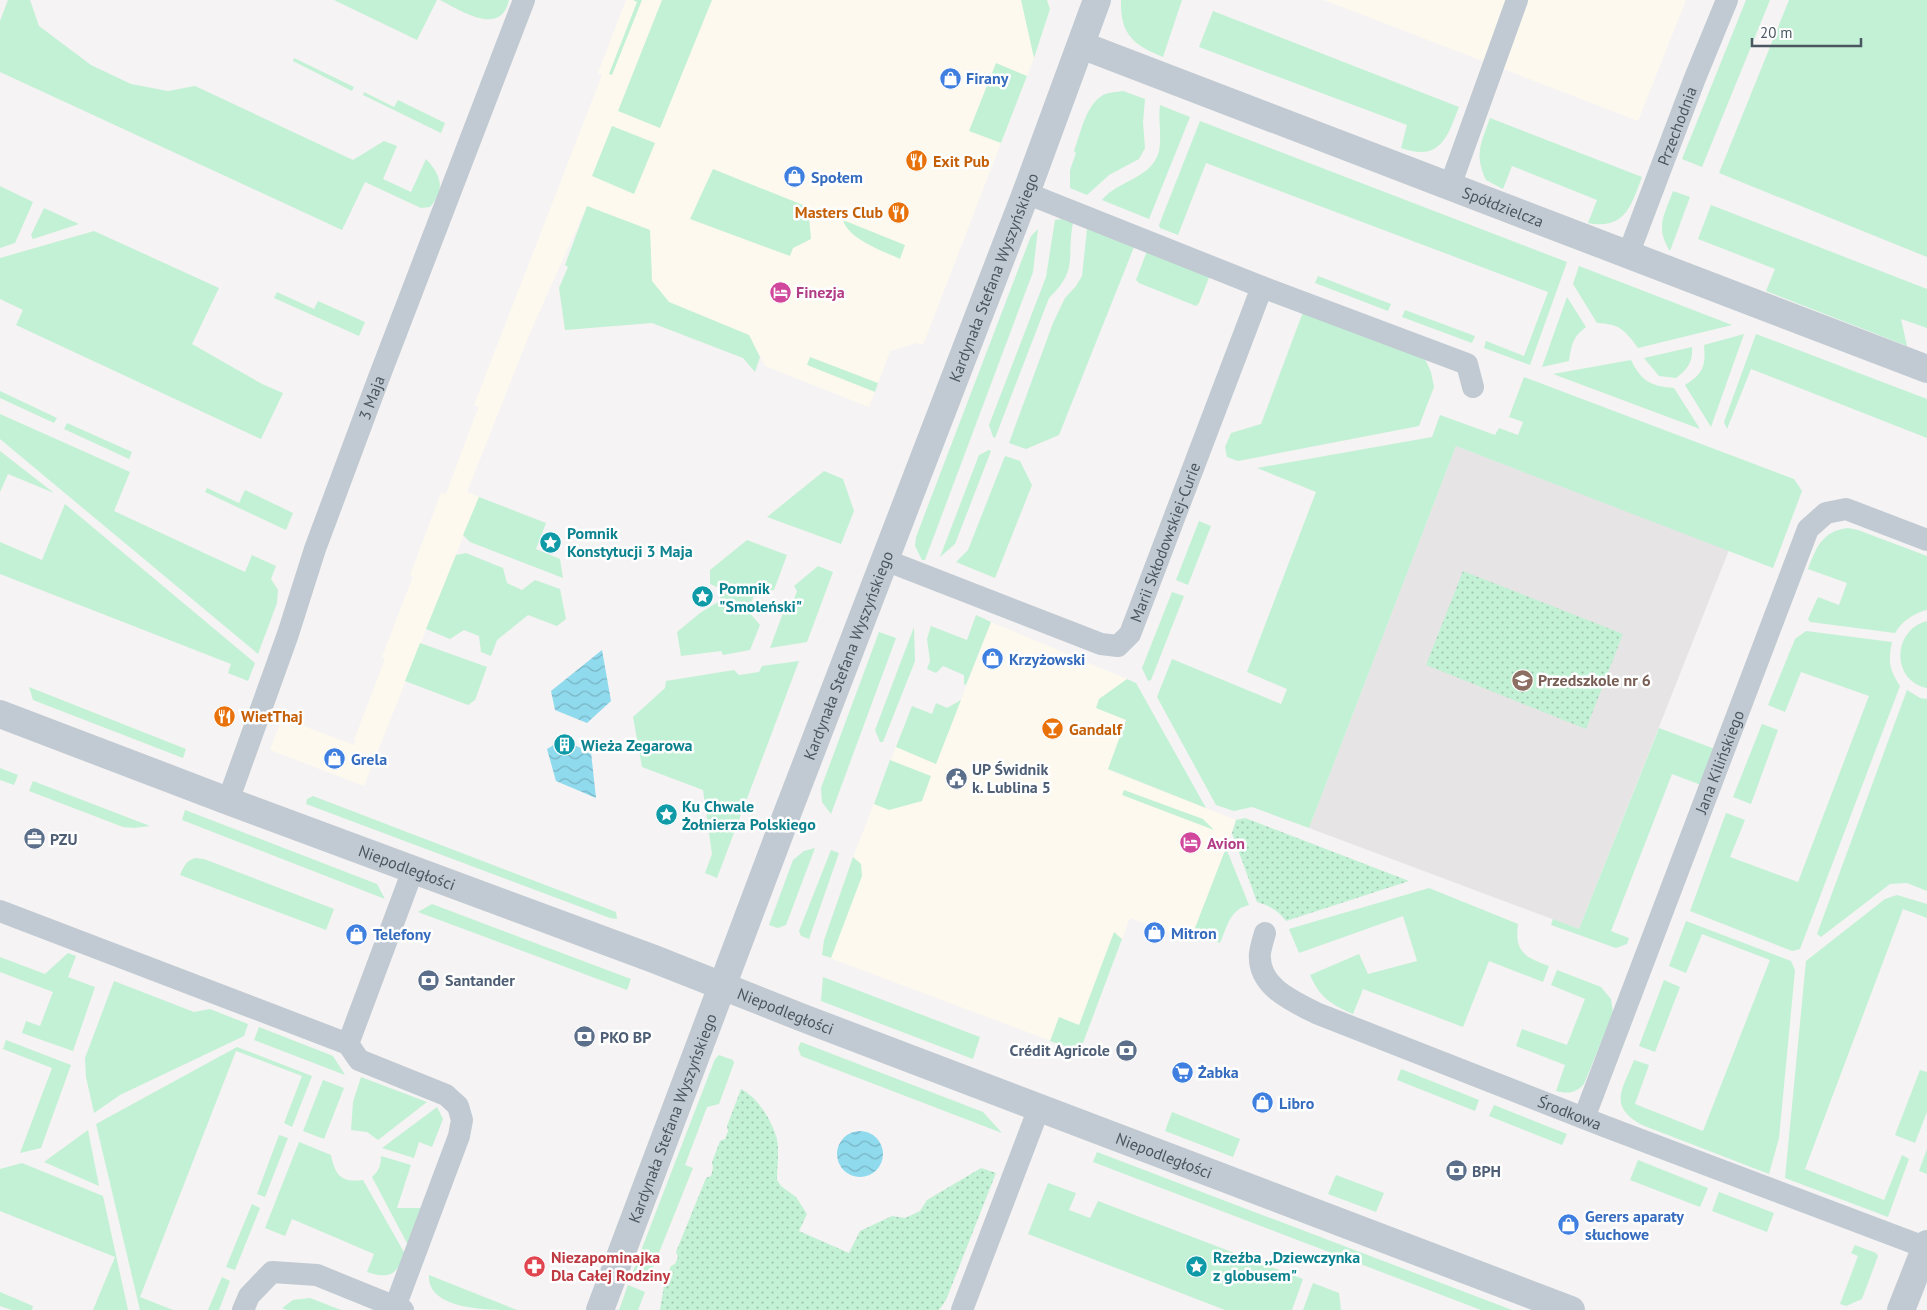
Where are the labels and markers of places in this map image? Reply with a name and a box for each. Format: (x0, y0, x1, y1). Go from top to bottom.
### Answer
shop icon: Firany (938, 66, 962, 90)
place label: Firany (966, 68, 1009, 88)
restaurant icon: Exit Pub (905, 149, 929, 173)
place label: Exit Pub (933, 151, 990, 171)
shop icon: Społem (783, 165, 807, 189)
place label: Społem (811, 167, 863, 187)
restaurant icon: Masters Club (887, 200, 911, 224)
place label: Masters Club (795, 202, 883, 222)
hotel icon: Finezja (768, 280, 792, 304)
place label: Finezja (796, 282, 845, 302)
place label: Pomnik Konstytucji 3 Maja (567, 523, 693, 561)
place icon: Pomnik Konstytucji 3 Maja (539, 530, 563, 554)
place label: Pomnik "Smoleński" (719, 578, 802, 616)
place icon: Pomnik "Smoleński" (691, 585, 715, 609)
shop icon: Krzyżowski (981, 647, 1005, 671)
place label: Krzyżowski (1009, 649, 1085, 669)
school or university icon: Przedszkole nr 6 (1510, 668, 1534, 692)
place label: Przedszkole nr 6 (1538, 670, 1651, 690)
restaurant icon: WietThaj (213, 704, 237, 728)
place label: WietThaj (241, 706, 303, 726)
bar icon: Gandalf (1041, 717, 1065, 741)
place label: Gandalf (1069, 719, 1123, 739)
building icon: Wieża Zegarowa (553, 733, 577, 757)
place label: Wieża Zegarowa (581, 735, 692, 755)
shop icon: Grela (323, 747, 347, 771)
place label: Grela (351, 749, 387, 769)
place label: UP Świdnik k. Lublina 5 (972, 759, 1051, 797)
public building icon: UP Świdnik k. Lublina 5 (944, 766, 968, 790)
place label: Ku Chwale Żołnierza Polskiego (682, 796, 816, 834)
place icon: Ku Chwale Żołnierza Polskiego (654, 803, 678, 827)
office icon: PZU (22, 827, 46, 851)
place label: PZU (50, 829, 78, 849)
hotel icon: Avion (1179, 831, 1203, 855)
place label: Avion (1207, 833, 1245, 853)
shop icon: Mitron (1143, 921, 1167, 945)
shop icon: Telefony (345, 922, 369, 946)
place label: Mitron (1171, 923, 1217, 943)
place label: Telefony (373, 924, 431, 944)
bank icon: Santander (417, 968, 441, 992)
place label: Santander (445, 970, 515, 990)
bank icon: PKO BP (572, 1025, 596, 1049)
place label: PKO BP (600, 1027, 651, 1047)
bank icon: Crédit Agricole (1114, 1038, 1138, 1062)
place label: Crédit Agricole (1010, 1040, 1110, 1060)
supermarket icon: Żabka (1170, 1060, 1194, 1084)
place label: Żabka (1198, 1062, 1239, 1082)
shop icon: Libro (1251, 1091, 1275, 1115)
place label: Libro (1279, 1093, 1315, 1113)
bank icon: BPH (1444, 1159, 1468, 1183)
place label: BPH (1472, 1161, 1501, 1181)
place label: Gerers aparaty słuchowe (1585, 1206, 1684, 1244)
shop icon: Gerers aparaty słuchowe (1557, 1213, 1581, 1237)
place label: Niezapominajka Dla Całej Rodziny (551, 1247, 671, 1285)
place label: Rzeźba ,,Dziewczynka z globusem" (1213, 1247, 1360, 1285)
pharmacy icon: Niezapominajka Dla Całej Rodziny (523, 1254, 547, 1278)
place icon: Rzeźba ,,Dziewczynka z globusem" (1185, 1254, 1209, 1278)

